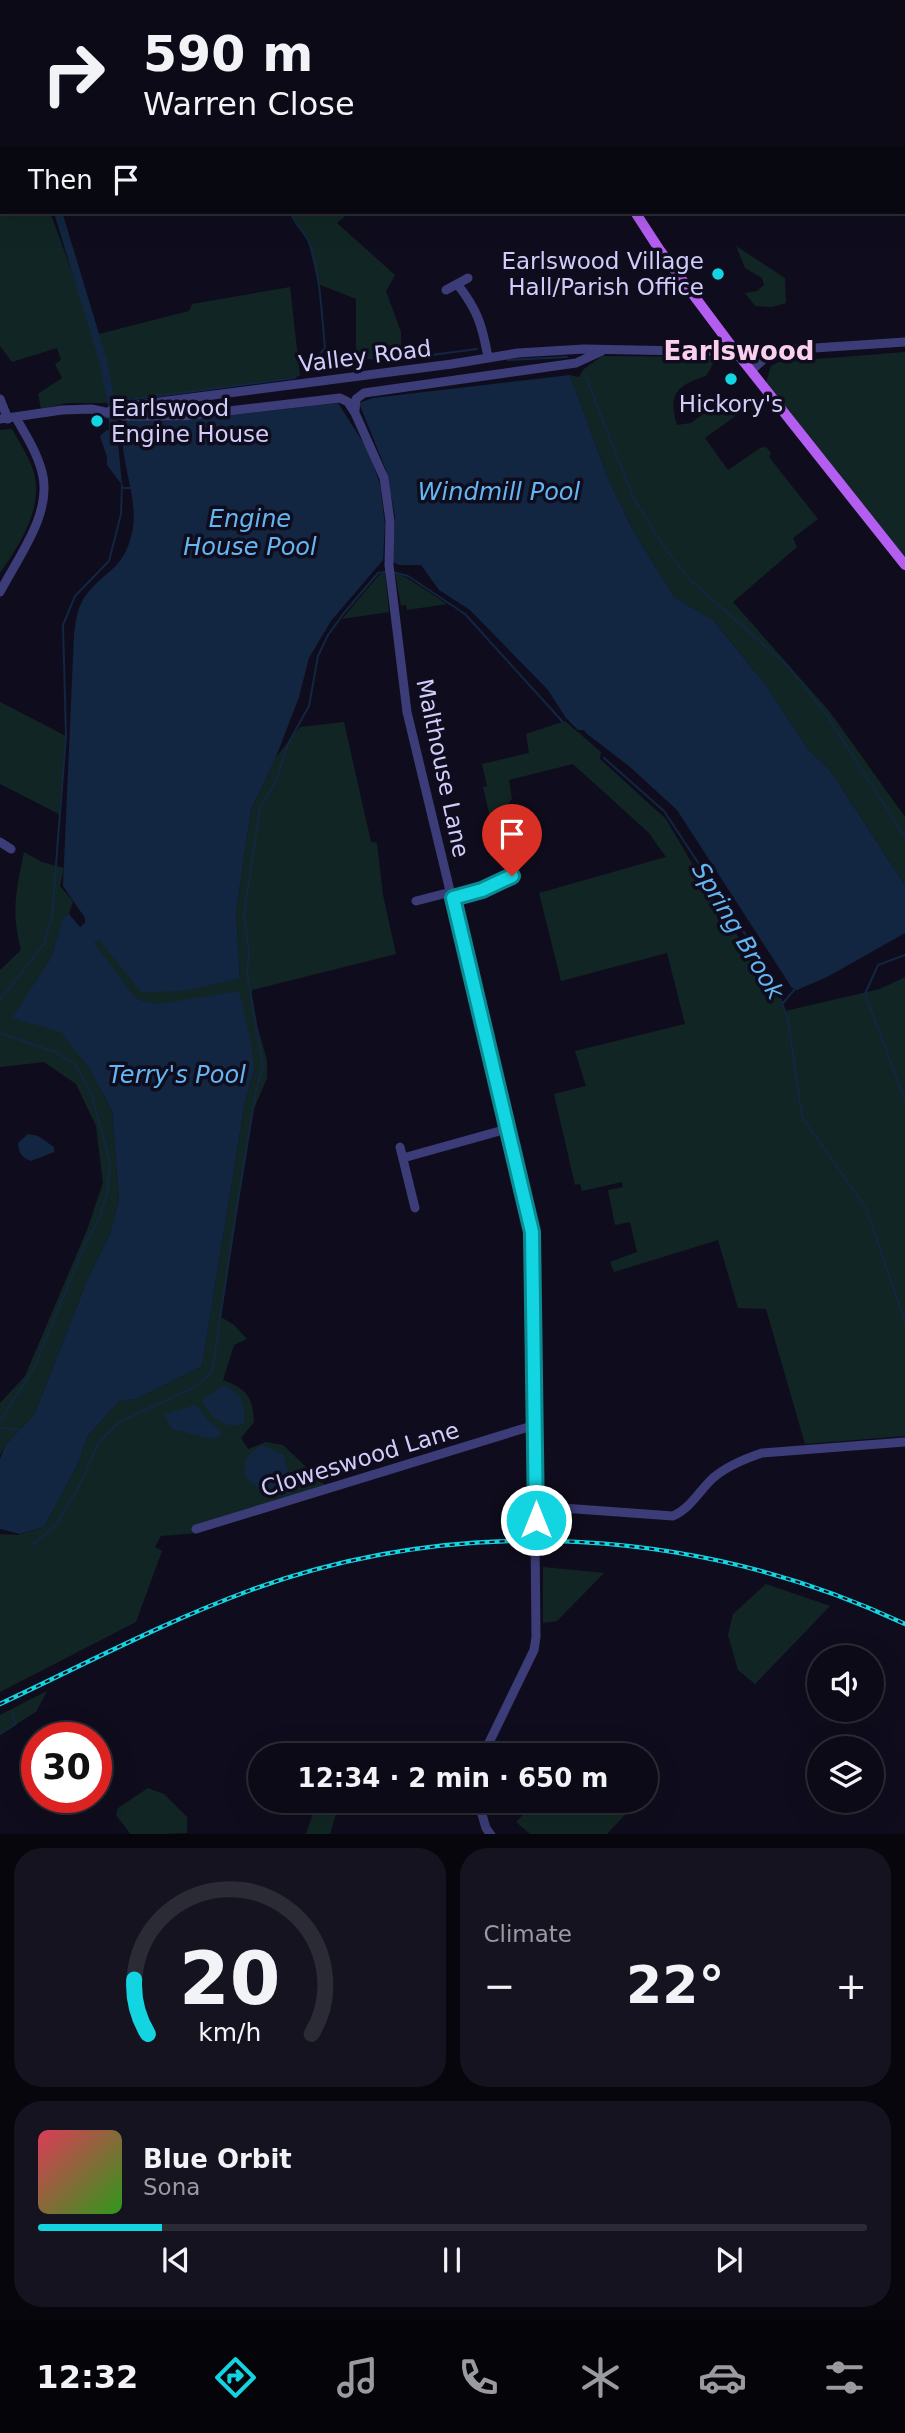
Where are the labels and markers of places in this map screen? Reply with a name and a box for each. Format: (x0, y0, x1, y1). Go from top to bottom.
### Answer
place label: Earlswood Village Hall/Parish Office (501, 248, 704, 300)
marker: Earlswood Village Hall/Parish Office (710, 266, 726, 282)
marker: Hickory's (723, 371, 739, 387)
place label: Hickory's (679, 391, 783, 417)
place label: Earlswood Engine House (111, 395, 269, 447)
marker: Earlswood Engine House (89, 413, 105, 429)
pin (482, 804, 542, 876)

